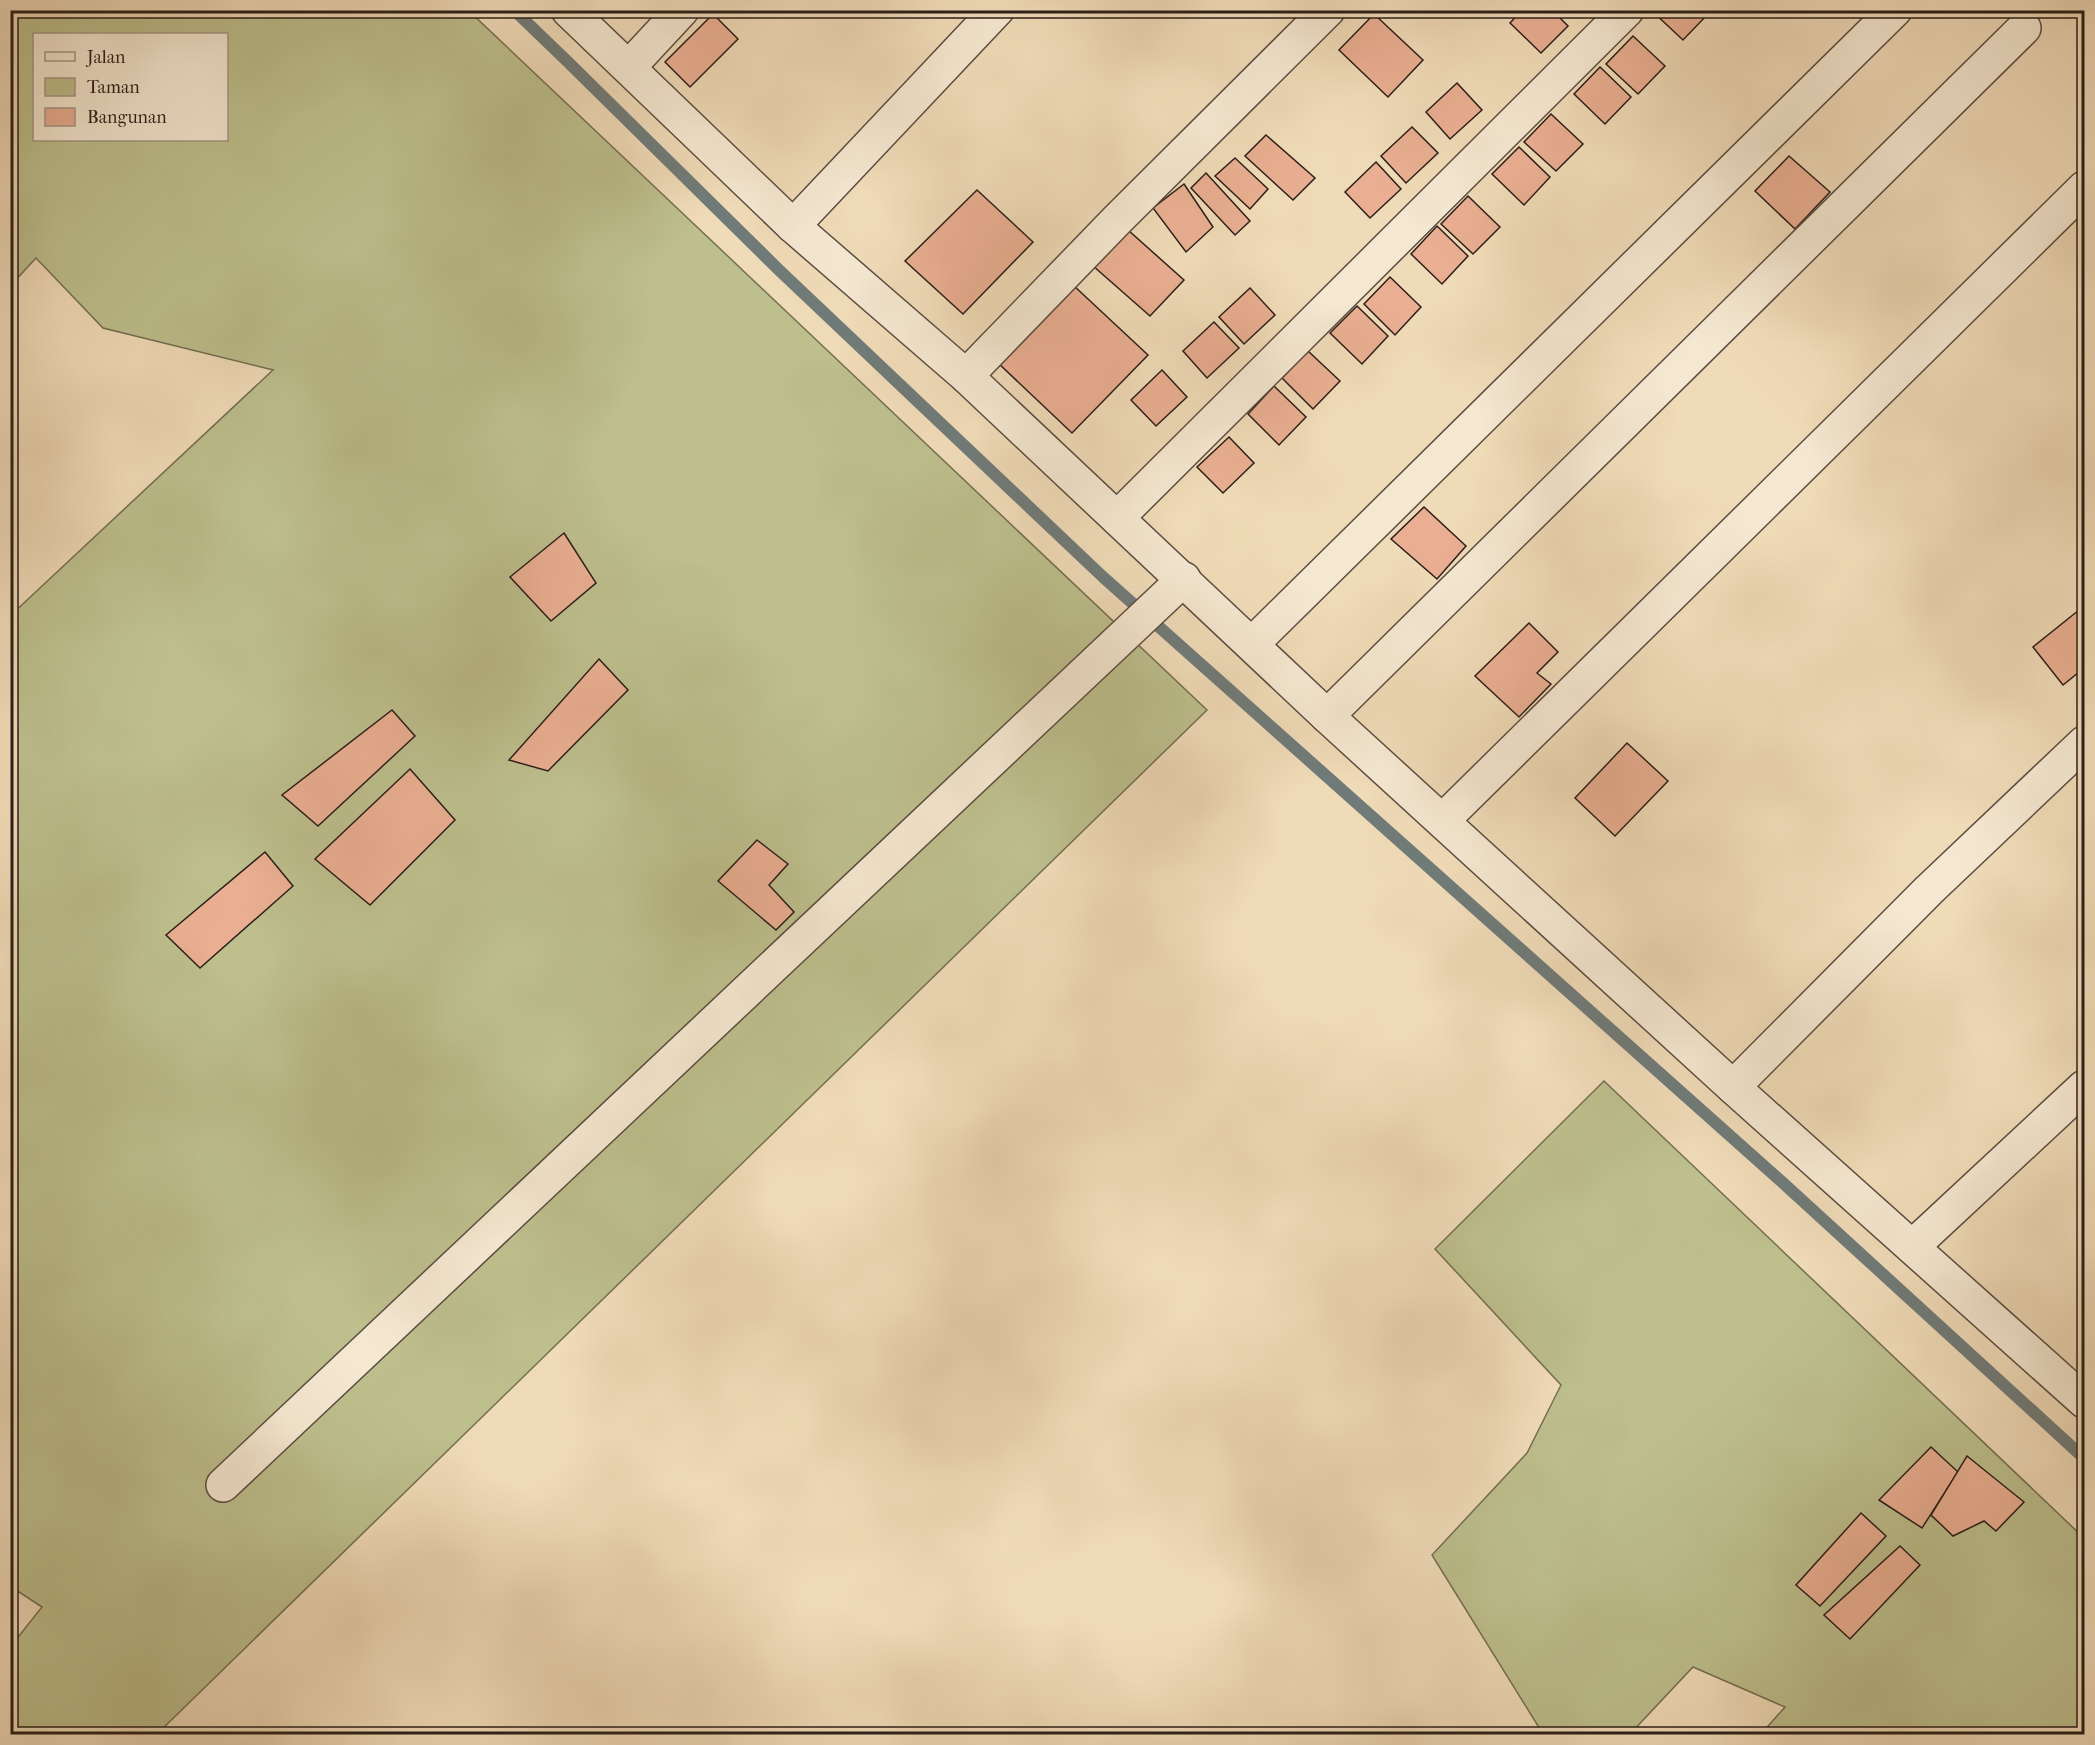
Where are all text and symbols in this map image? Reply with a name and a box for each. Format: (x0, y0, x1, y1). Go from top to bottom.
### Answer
legend (33, 33, 228, 141)
text: Jalan (85, 47, 126, 68)
text: Taman (87, 77, 140, 98)
text: Bangunan (87, 107, 167, 128)

